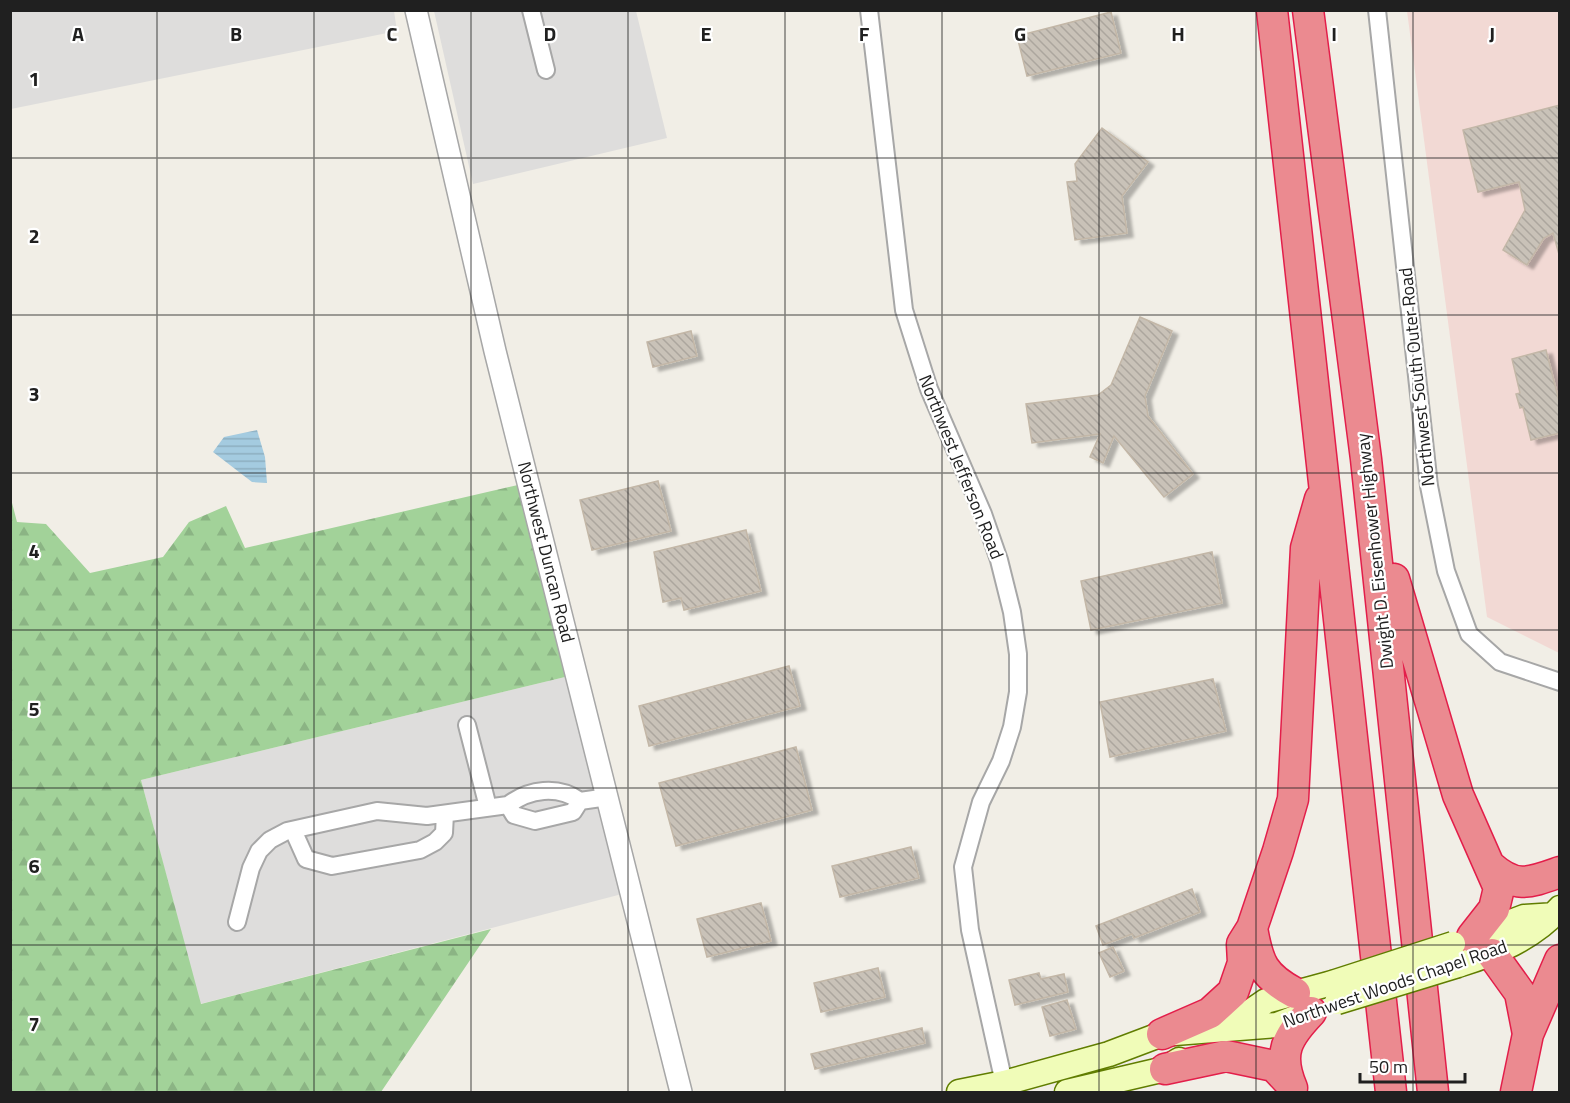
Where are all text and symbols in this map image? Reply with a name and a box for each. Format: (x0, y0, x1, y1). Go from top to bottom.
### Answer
text: A (72, 18, 84, 49)
text: B (230, 18, 242, 49)
text: C (387, 18, 398, 49)
text: D (544, 18, 556, 49)
text: E (700, 18, 712, 49)
text: F (859, 18, 870, 49)
text: G (1014, 18, 1026, 49)
text: H (1171, 18, 1185, 49)
text: I (1331, 18, 1337, 49)
text: J (1489, 18, 1495, 49)
text: 1 (28, 63, 40, 94)
text: 2 (28, 220, 40, 251)
street label: Northwest South Outer Road (1392, 266, 1441, 488)
street label: Northwest Jefferson Road (912, 371, 1011, 563)
text: 3 (28, 378, 40, 409)
street label: Dwight D. Eisenhower Highway (1349, 432, 1400, 670)
street label: Northwest Duncan Road (511, 459, 582, 645)
text: 4 (28, 535, 40, 566)
text: 5 (28, 693, 40, 724)
text: 6 (28, 850, 40, 881)
street label: Northwest Woods Chapel Road (1279, 932, 1511, 1035)
text: 7 (28, 1008, 40, 1039)
scale bar (1360, 1046, 1465, 1084)
text: 50 m (1369, 1053, 1408, 1080)

